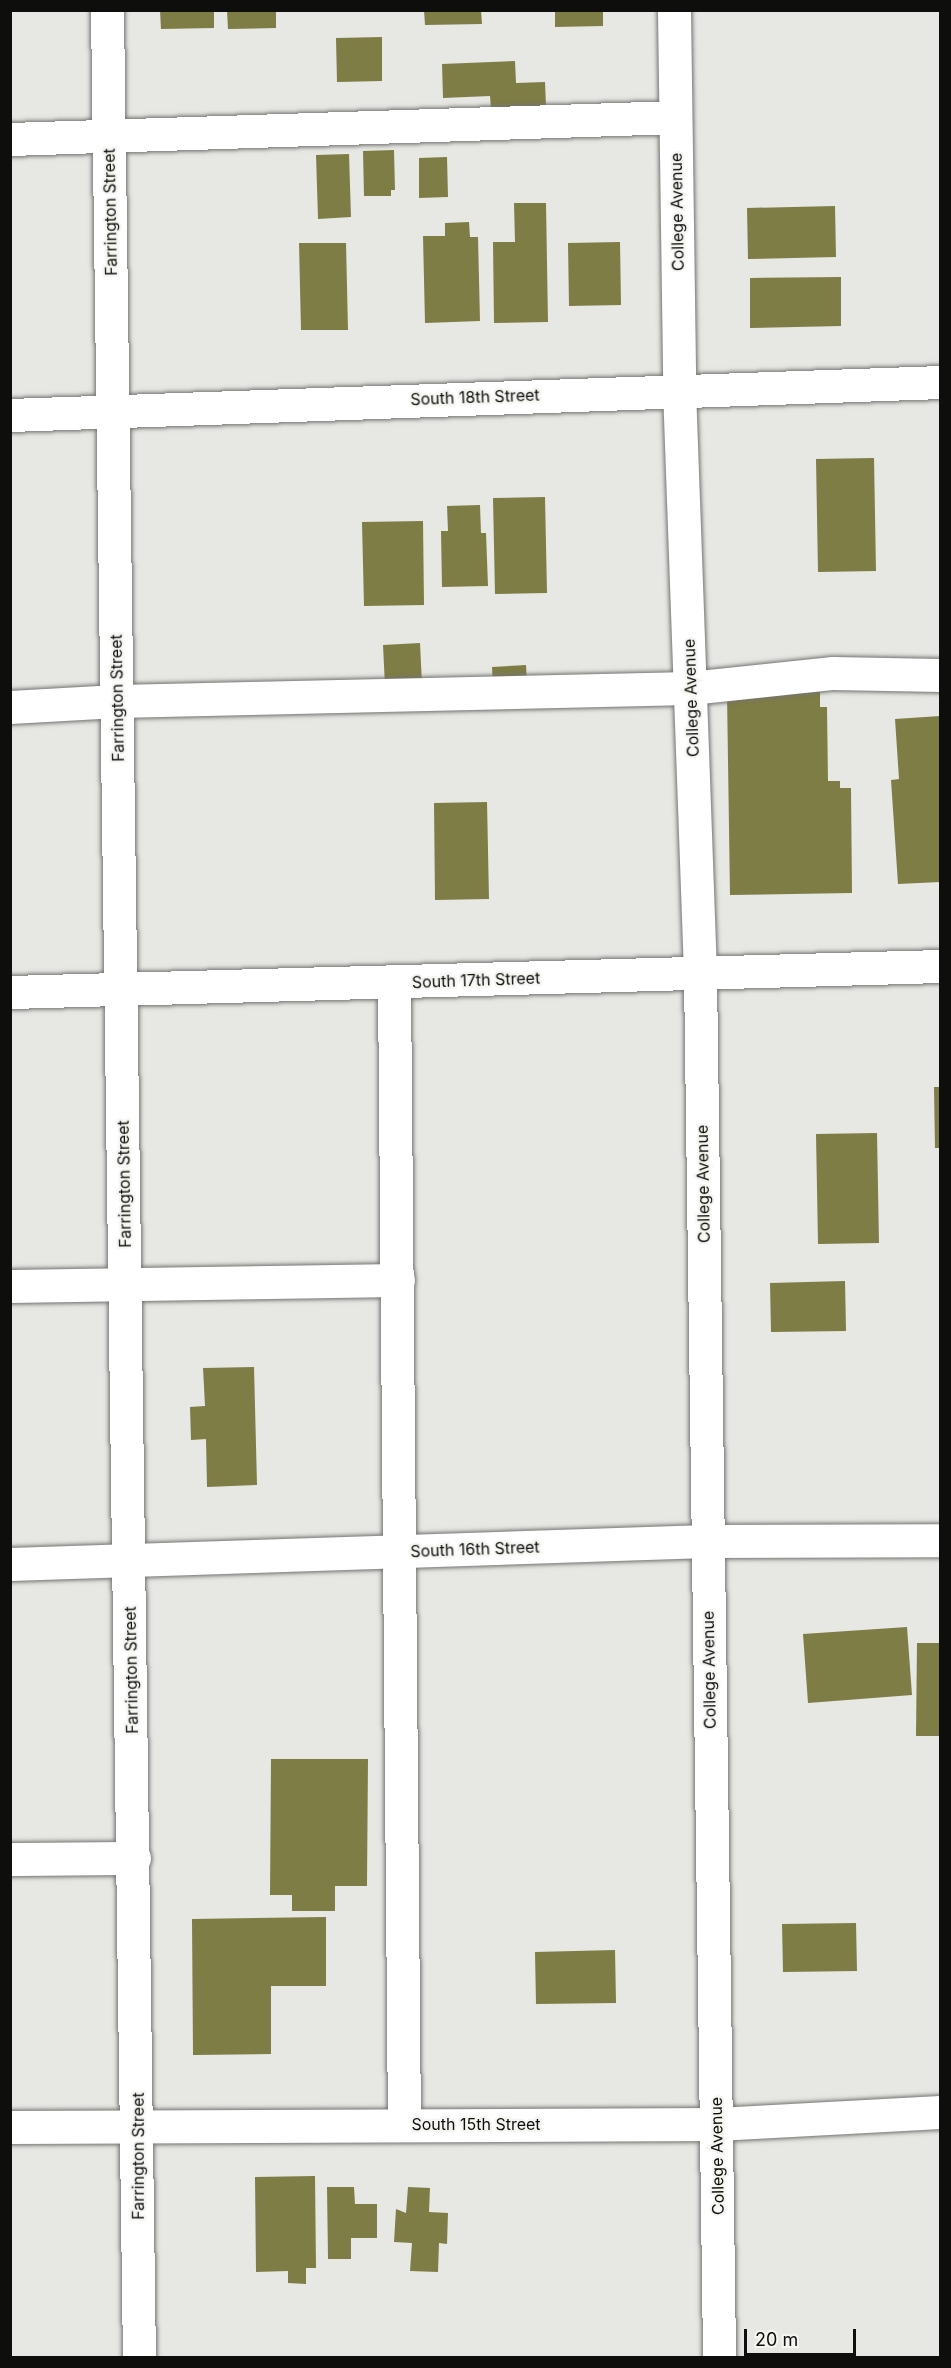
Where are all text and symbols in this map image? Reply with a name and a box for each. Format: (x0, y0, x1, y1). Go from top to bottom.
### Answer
street label: Farrington Street (99, 148, 121, 276)
street label: College Avenue (666, 153, 688, 271)
street label: South 18th Street (410, 385, 540, 409)
street label: Farrington Street (106, 634, 128, 762)
street label: College Avenue (679, 639, 703, 757)
street label: South 17th Street (411, 968, 541, 992)
street label: Farrington Street (113, 1120, 135, 1248)
street label: College Avenue (692, 1125, 714, 1243)
street label: South 16th Street (410, 1537, 540, 1561)
street label: Farrington Street (120, 1606, 142, 1734)
street label: College Avenue (698, 1611, 720, 1729)
street label: Farrington Street (128, 2092, 148, 2220)
street label: College Avenue (706, 2097, 728, 2215)
street label: South 15th Street (411, 2114, 541, 2134)
scale bar (747, 2317, 860, 2355)
text: 20 m (755, 2329, 798, 2350)

